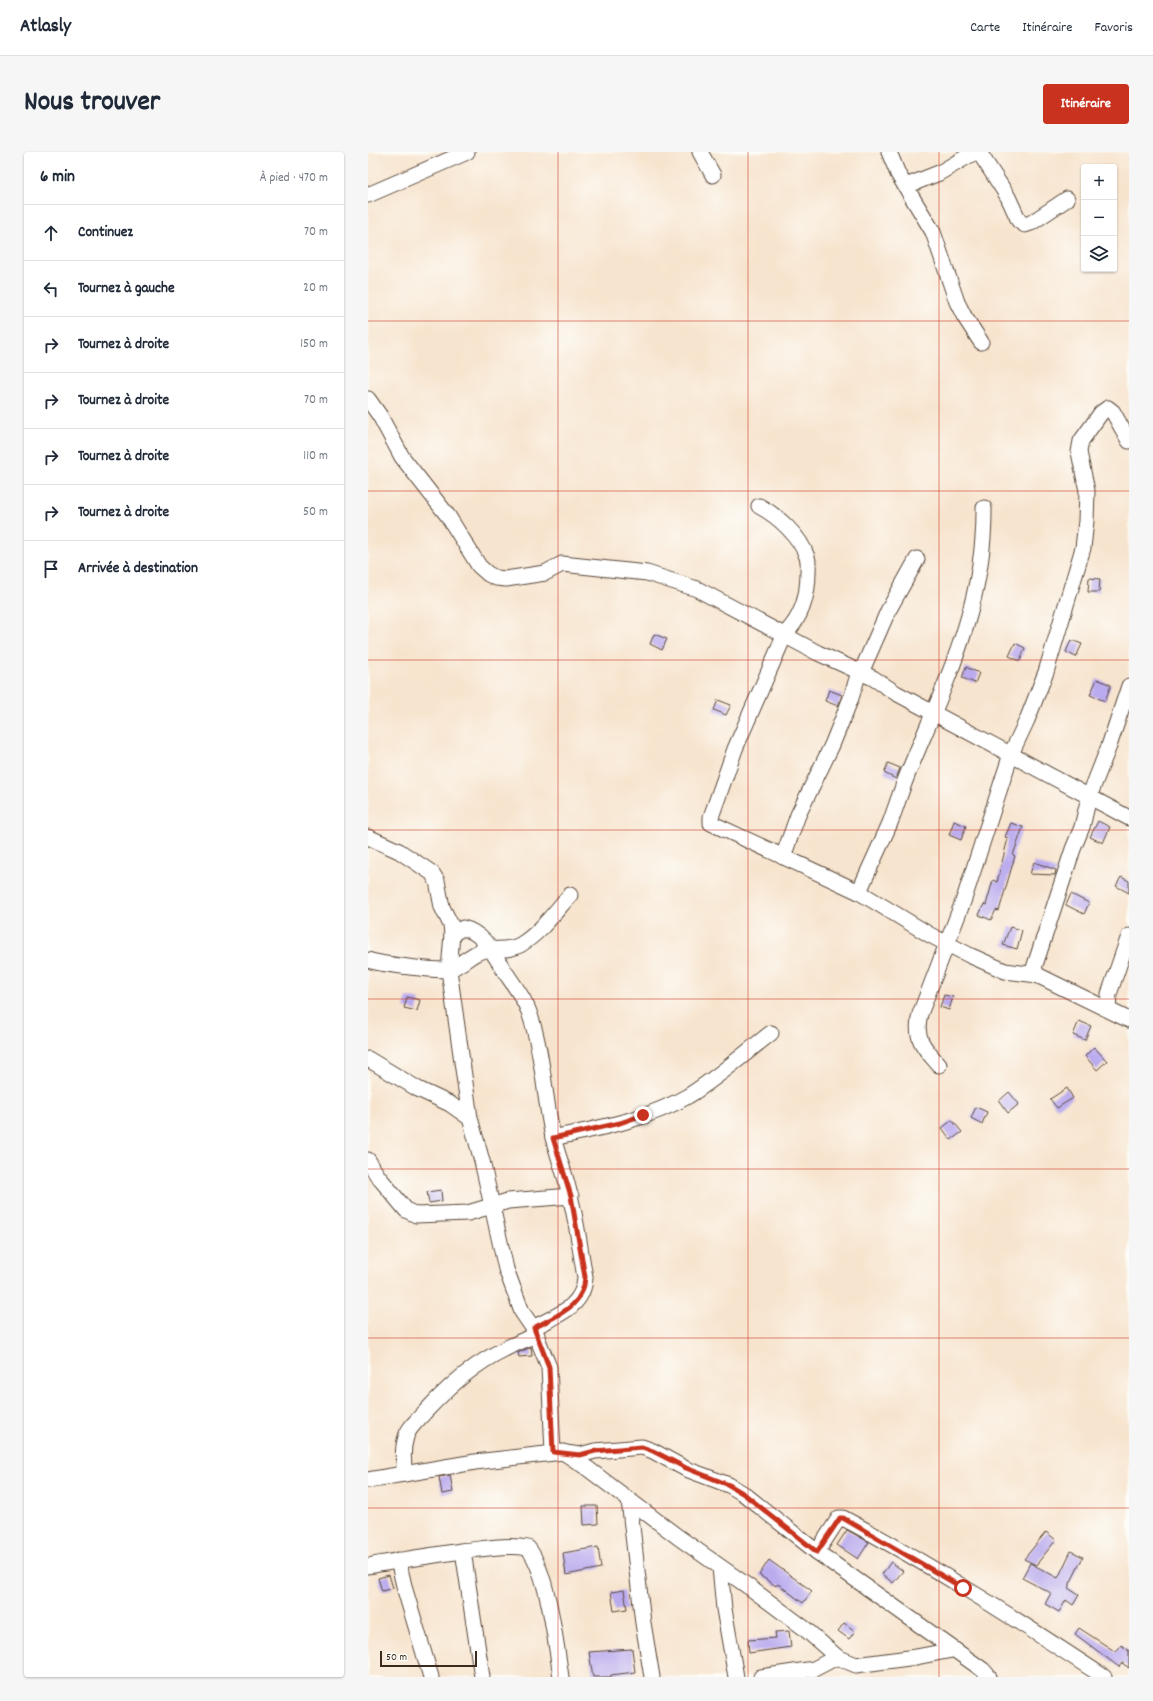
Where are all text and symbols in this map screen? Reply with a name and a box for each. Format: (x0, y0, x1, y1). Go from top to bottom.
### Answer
text: Atlasly (20, 14, 71, 41)
text: Carte (970, 18, 1000, 38)
text: Itinéraire (1022, 18, 1072, 38)
text: Favoris (1094, 18, 1133, 38)
text: Nous trouver (24, 84, 160, 124)
button: Itinéraire (1043, 84, 1129, 124)
map controls (1081, 164, 1117, 272)
button: + (1081, 164, 1117, 200)
text: 6 min (40, 166, 75, 190)
text: À pied · 470 m (260, 169, 328, 188)
button: − (1081, 200, 1117, 236)
icon: ahead (40, 222, 62, 244)
text: Continuez (78, 222, 133, 244)
text: 70 m (304, 223, 328, 242)
button: layers (1081, 236, 1117, 272)
icon: left (40, 278, 62, 300)
text: Tournez à gauche (78, 278, 175, 300)
text: 20 m (303, 279, 328, 298)
icon: right (40, 334, 62, 356)
text: Tournez à droite (78, 334, 169, 356)
text: 150 m (300, 335, 328, 354)
icon: right (40, 390, 62, 412)
text: Tournez à droite (78, 390, 169, 412)
text: 70 m (304, 391, 328, 410)
icon: right (40, 446, 62, 468)
text: Tournez à droite (78, 446, 169, 468)
text: 110 m (303, 447, 328, 466)
icon: right (40, 502, 62, 524)
text: Tournez à droite (78, 502, 169, 524)
text: 50 m (303, 503, 328, 522)
icon: arrive (40, 558, 62, 580)
text: Arrivée à destination (78, 558, 198, 580)
route end (634, 1106, 652, 1124)
route start (954, 1579, 972, 1597)
scale bar (380, 1649, 477, 1668)
text: 50 m (386, 1650, 407, 1666)

